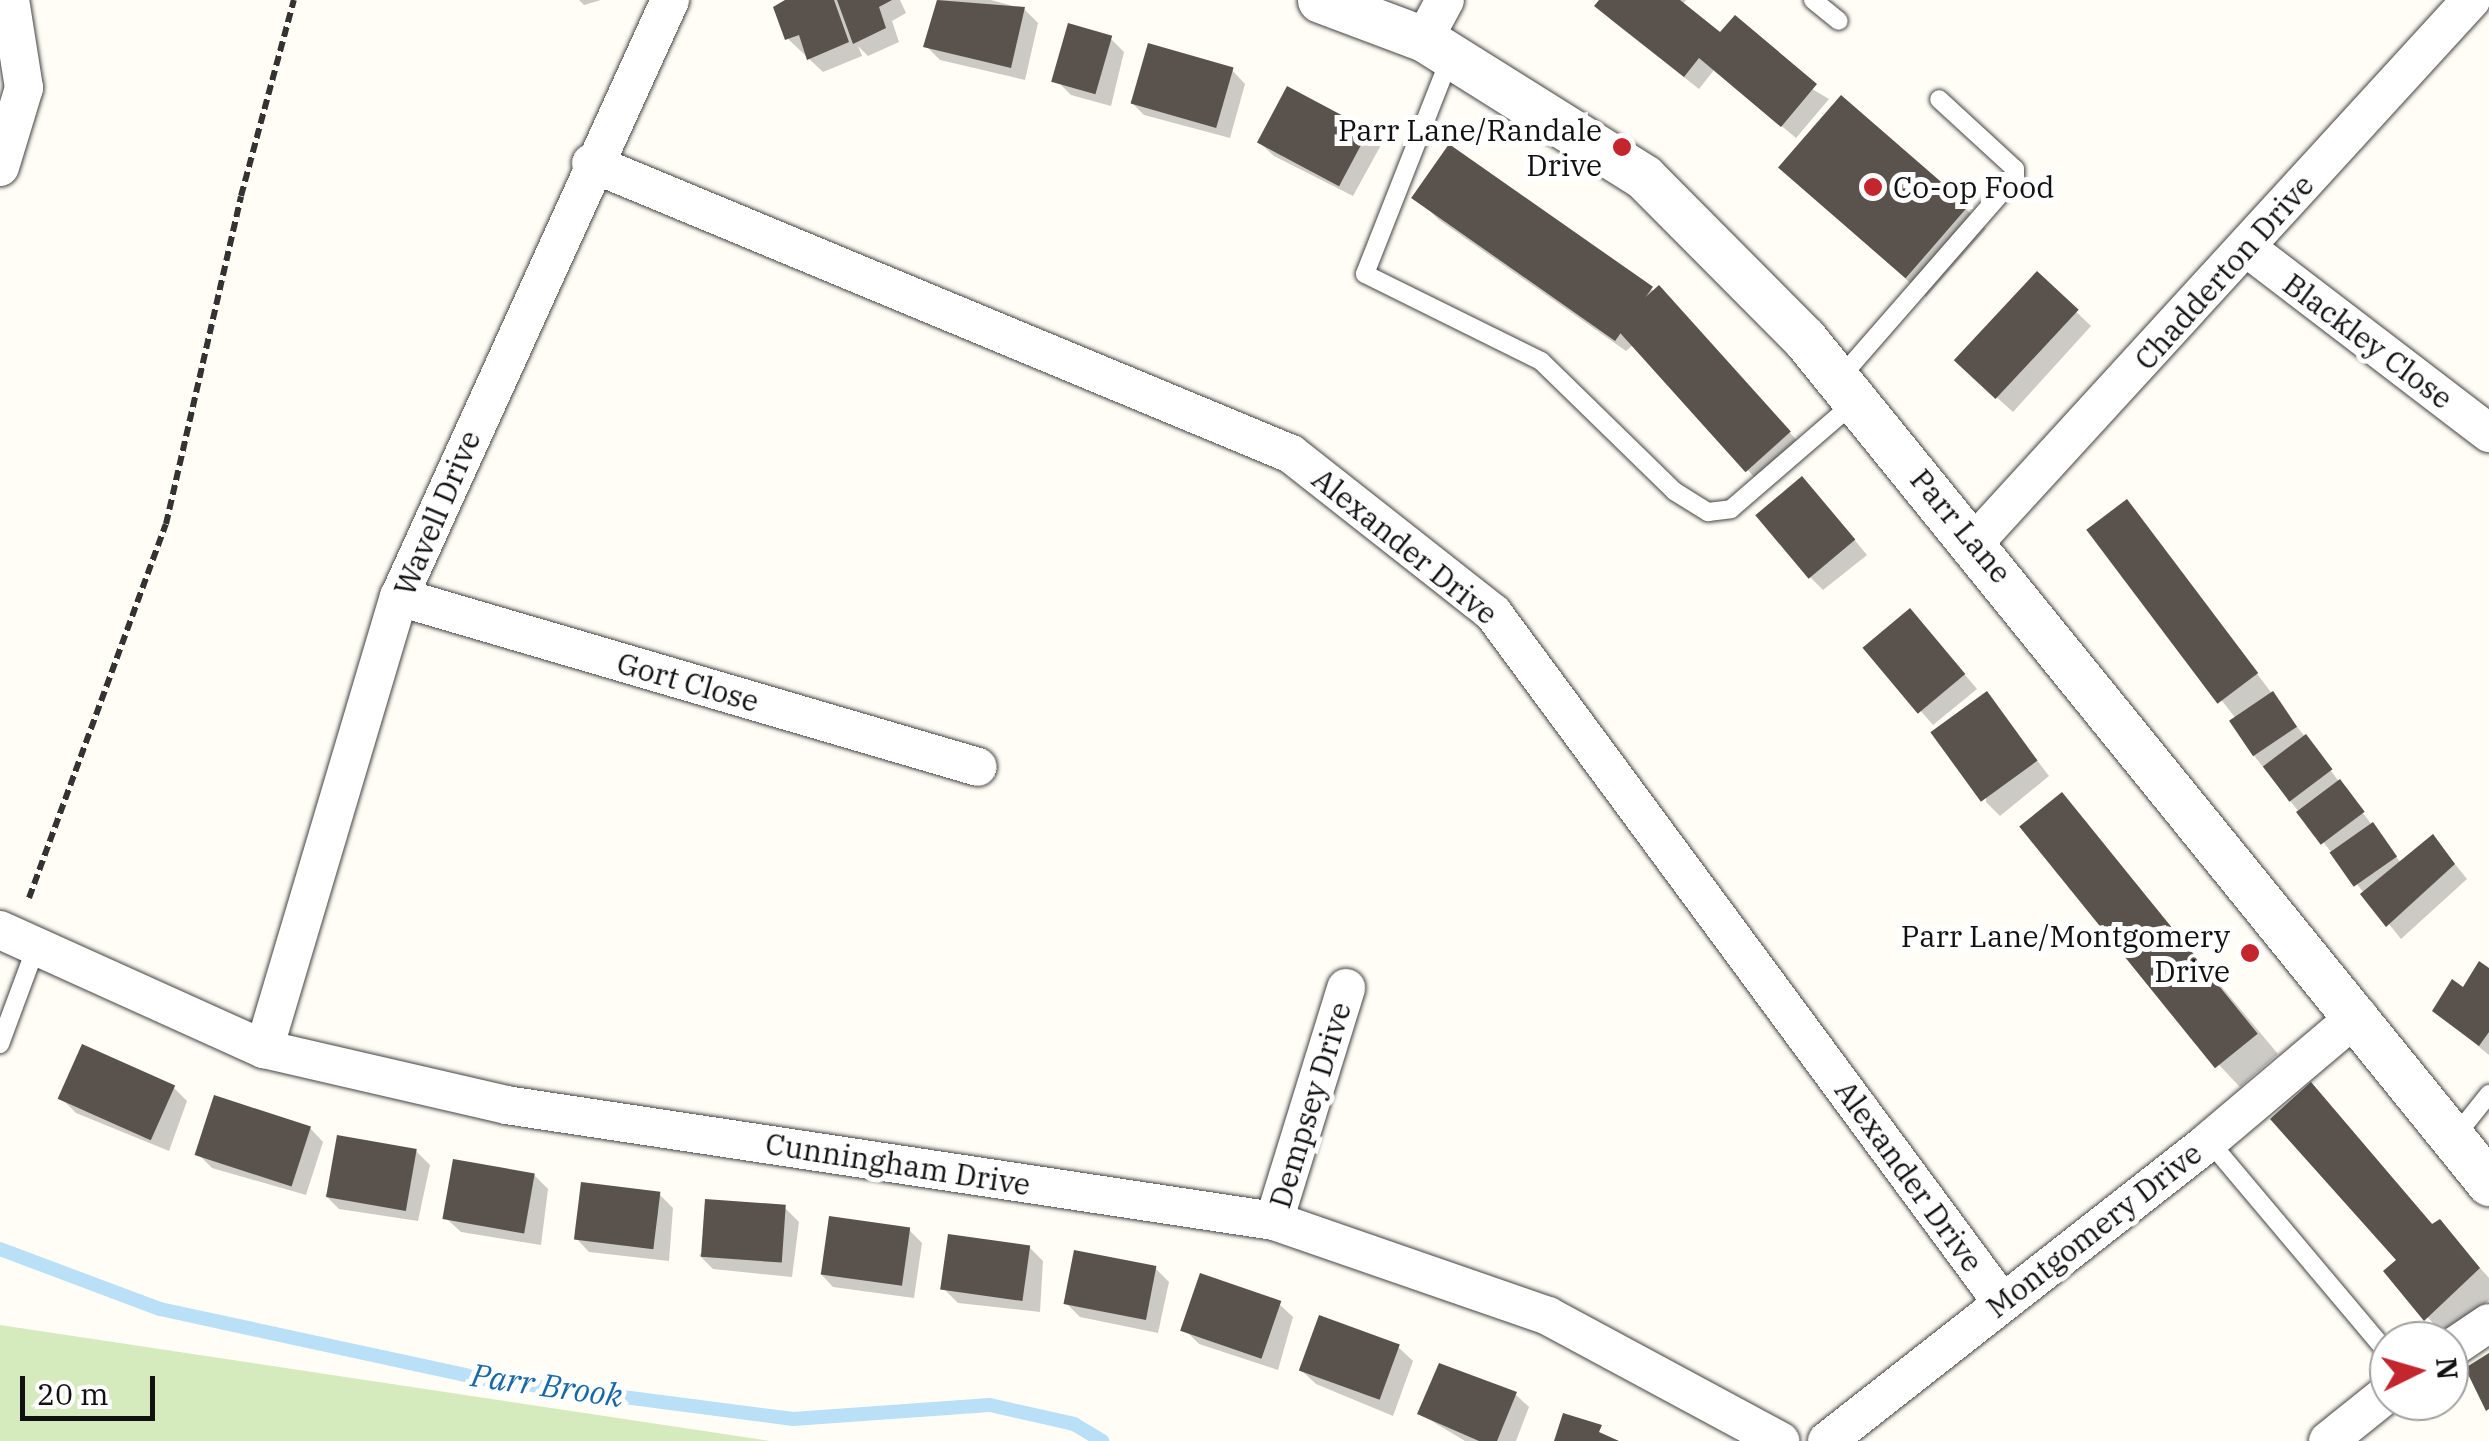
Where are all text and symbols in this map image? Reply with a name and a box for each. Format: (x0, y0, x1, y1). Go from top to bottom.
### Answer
place label: Parr Lane/Randale Drive (1338, 112, 1602, 182)
marker: Parr Lane/Randale Drive (1611, 136, 1633, 158)
street label: Chadderton Drive (2127, 167, 2321, 377)
place label: Co-op Food (1893, 169, 2055, 205)
marker: Co-op Food (1862, 176, 1884, 198)
street label: Blackley Close (2276, 266, 2460, 416)
street label: Wavell Drive (386, 425, 488, 601)
street label: Alexander Drive (1305, 460, 1505, 632)
street label: Parr Lane (1903, 462, 2019, 590)
street label: Gort Close (613, 645, 763, 719)
place label: Parr Lane/Montgomery Drive (1901, 918, 2230, 988)
marker: Parr Lane/Montgomery Drive (2239, 942, 2261, 964)
street label: Dempsey Drive (1262, 998, 1358, 1212)
street label: Alexander Drive (1828, 1073, 1990, 1279)
street label: Cunningham Drive (763, 1125, 1033, 1203)
street label: Montgomery Drive (1979, 1135, 2209, 1325)
north arrow (2369, 1321, 2469, 1421)
water label: Parr Brook (469, 1355, 625, 1415)
scale bar (25, 1356, 160, 1418)
text: N (2428, 1356, 2467, 1381)
text: 20 m (37, 1374, 109, 1413)

